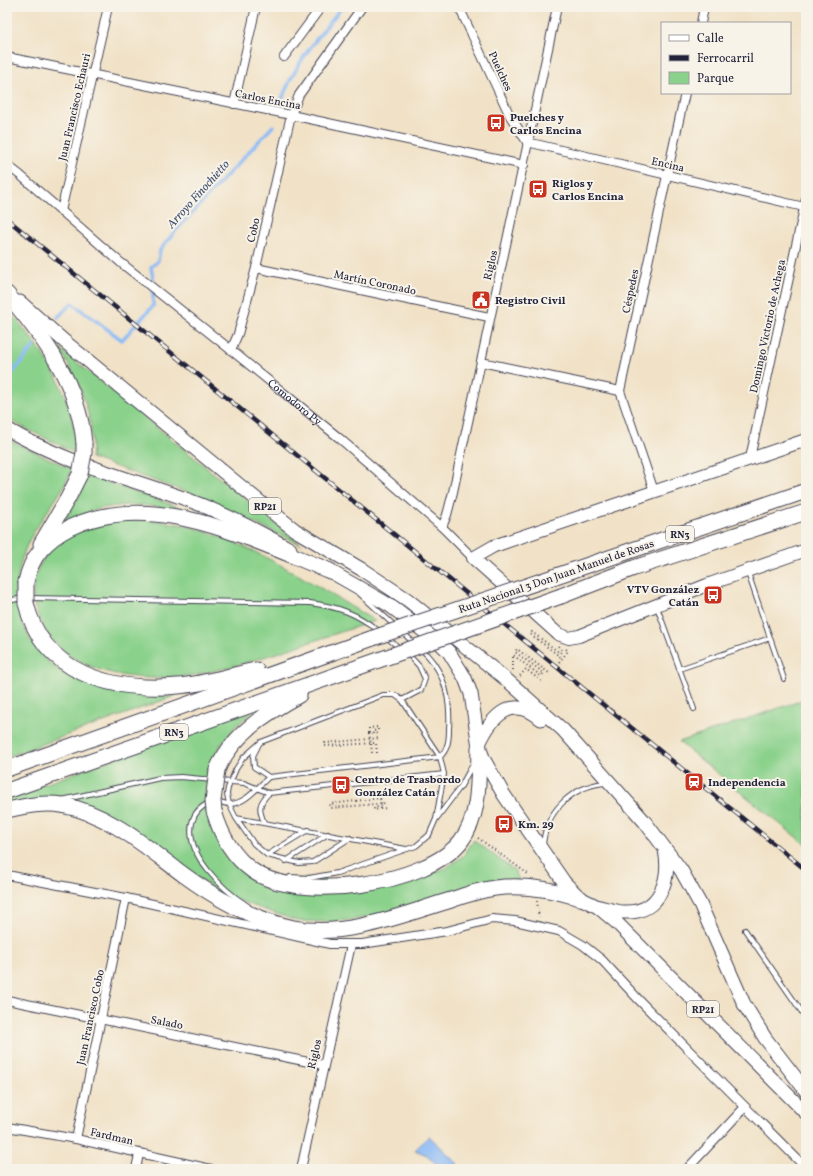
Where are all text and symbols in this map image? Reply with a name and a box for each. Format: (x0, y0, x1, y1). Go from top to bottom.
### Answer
legend (661, 22, 791, 94)
text: Calle (697, 31, 724, 47)
street label: Puelches (484, 49, 515, 94)
text: Ferrocarril (697, 51, 754, 67)
street label: Juan Francisco Echauri (56, 52, 95, 163)
text: Parque (697, 71, 734, 87)
street label: Carlos Encina (234, 87, 302, 114)
place label: Puelches y Carlos Encina (510, 111, 582, 139)
bus stop icon: Puelches y Carlos Encina (485, 112, 507, 134)
street label: Encina (650, 154, 686, 177)
water label: Arroyo Finochietto (163, 157, 234, 233)
place label: Riglos y Carlos Encina (552, 177, 624, 205)
bus stop icon: Riglos y Carlos Encina (527, 178, 549, 200)
street label: Cobo (244, 216, 265, 244)
street label: Riglos (481, 249, 502, 282)
street label: Domingo Victorio de Achega (747, 258, 790, 395)
street label: Martín Coronado (332, 267, 417, 300)
street label: Céspedes (619, 268, 644, 315)
public building icon: Registro Civil (470, 289, 492, 311)
place label: Registro Civil (495, 294, 566, 309)
street label: Comodoro Py (264, 377, 324, 430)
road number: RP21 (249, 498, 281, 514)
road number: RN3 (666, 526, 694, 542)
street label: Ruta Nacional 3 Don Juan Manuel de Rosas (457, 537, 657, 618)
place label: VTV González Catán (627, 583, 699, 611)
bus stop icon: VTV González Catán (702, 584, 724, 606)
road number: RN3 (160, 724, 188, 740)
station icon: Independencia (683, 771, 705, 793)
place label: Centro de Trasbordo González Catán (355, 773, 461, 801)
bus stop icon: Centro de Trasbordo González Catán (330, 774, 352, 796)
place label: Independencia (708, 776, 786, 791)
bus stop icon: Km. 29 (493, 813, 515, 835)
place label: Km. 29 (518, 818, 554, 833)
street label: Juan Francisco Cobo (74, 968, 109, 1066)
road number: RP21 (687, 1001, 719, 1017)
street label: Salado (149, 1013, 184, 1034)
street label: Riglos (305, 1038, 326, 1071)
street label: Fardman (89, 1125, 135, 1150)

